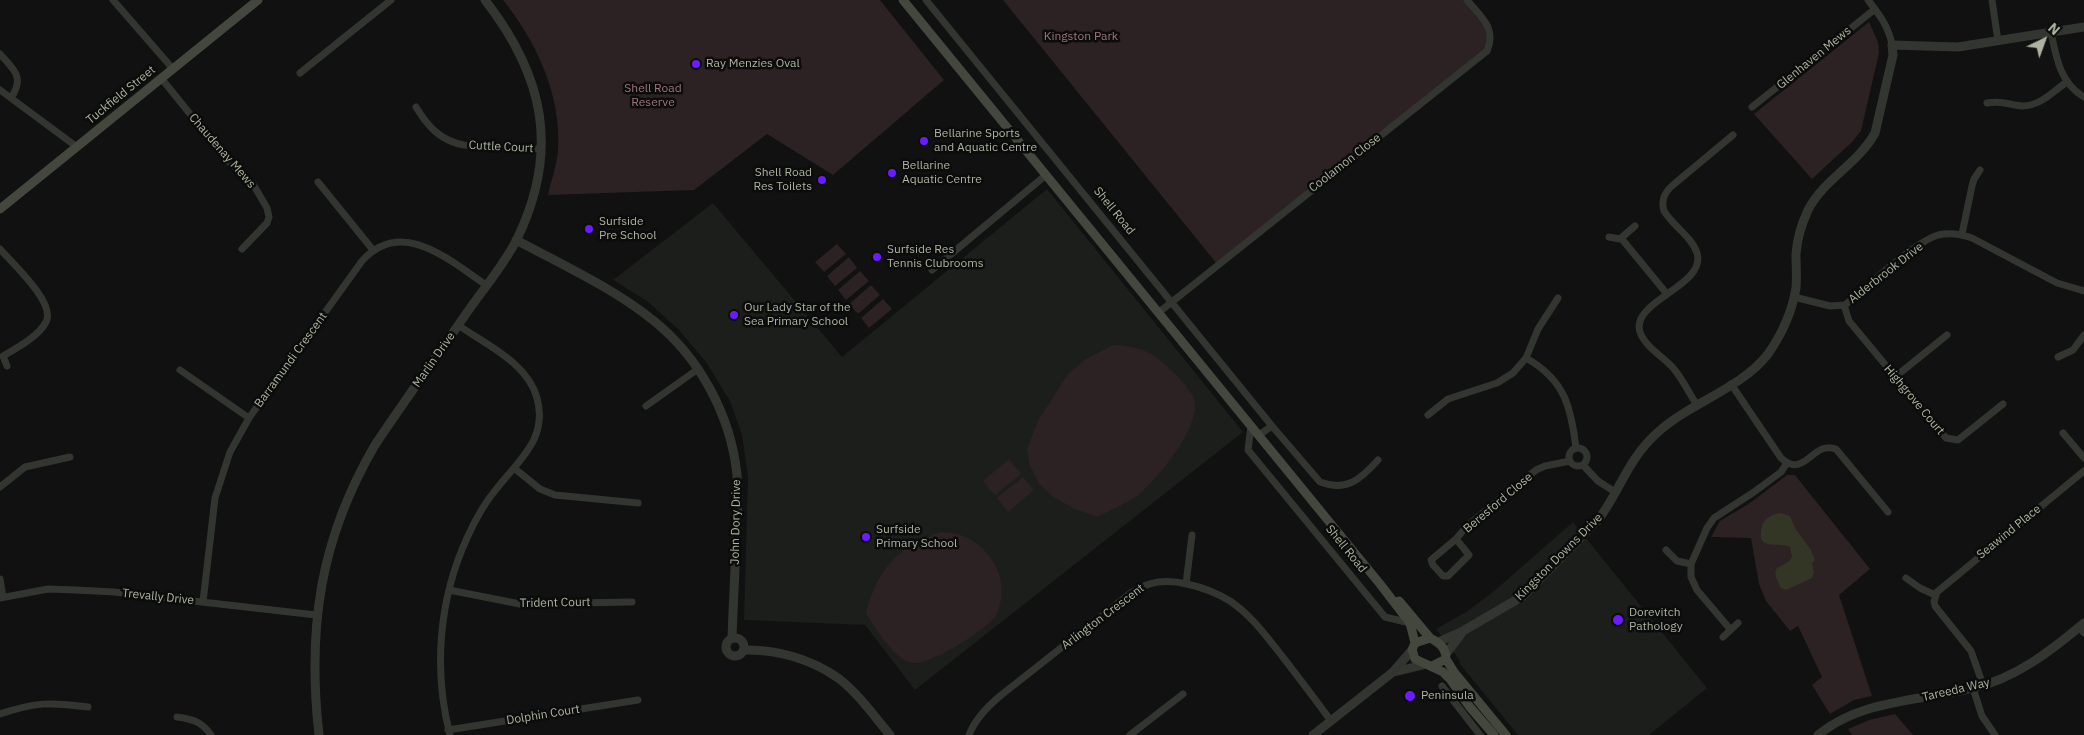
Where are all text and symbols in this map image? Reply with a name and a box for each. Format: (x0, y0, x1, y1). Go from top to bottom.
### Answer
north arrow (2019, 15, 2069, 65)
text: N (2044, 19, 2064, 39)
street label: Glenhaven Mews (1774, 24, 1854, 92)
park label: Kingston Park (1044, 30, 1118, 44)
place label: Ray Menzies Oval (706, 57, 800, 71)
marker: Ray Menzies Oval (690, 58, 702, 70)
street label: Tuckfield Street (84, 63, 158, 127)
park label: Shell Road Reserve (624, 82, 682, 110)
street label: Chaudenay Mews (186, 111, 258, 191)
place label: Bellarine Sports and Aquatic Centre (934, 127, 1037, 155)
street label: Coolamon Close (1306, 130, 1384, 196)
marker: Bellarine Sports and Aquatic Centre (918, 135, 930, 147)
street label: Cuttle Court (468, 138, 534, 156)
place label: Bellarine Aquatic Centre (902, 159, 982, 187)
place label: Shell Road Res Toilets (754, 166, 812, 194)
marker: Bellarine Aquatic Centre (886, 167, 898, 179)
marker: Shell Road Res Toilets (816, 174, 828, 186)
street label: Shell Road (1090, 184, 1138, 238)
place label: Surfside Pre School (599, 215, 656, 243)
marker: Surfside Pre School (583, 223, 595, 235)
street label: Alderbrook Drive (1846, 239, 1926, 307)
place label: Surfside Res Tennis Clubrooms (887, 243, 984, 271)
marker: Surfside Res Tennis Clubrooms (871, 251, 883, 263)
place label: Our Lady Star of the Sea Primary School (744, 301, 851, 329)
marker: Our Lady Star of the Sea Primary School (728, 309, 740, 321)
street label: Barramundi Crescent (252, 310, 330, 410)
street label: Marlin Drive (410, 330, 458, 390)
street label: Highgrove Court (1881, 362, 1947, 438)
street label: Beresford Close (1461, 470, 1535, 536)
street label: John Dory Drive (728, 479, 744, 565)
street label: Seawind Place (1974, 502, 2044, 562)
street label: Kingston Downs Drive (1512, 510, 1606, 604)
street label: Shell Road (1322, 522, 1370, 576)
place label: Surfside Primary School (876, 523, 957, 551)
marker: Surfside Primary School (860, 531, 872, 543)
street label: Arlington Crescent (1059, 581, 1147, 653)
street label: Trevally Drive (121, 586, 195, 608)
street label: Trident Court (519, 595, 591, 611)
place label: Dorevitch Pathology (1629, 606, 1683, 634)
marker: Dorevitch Pathology (1611, 613, 1625, 627)
street label: Tareeda Way (1921, 675, 1991, 705)
marker: Peninsula (1403, 689, 1417, 703)
place label: Peninsula (1421, 689, 1474, 703)
street label: Dolphin Court (505, 702, 581, 728)

